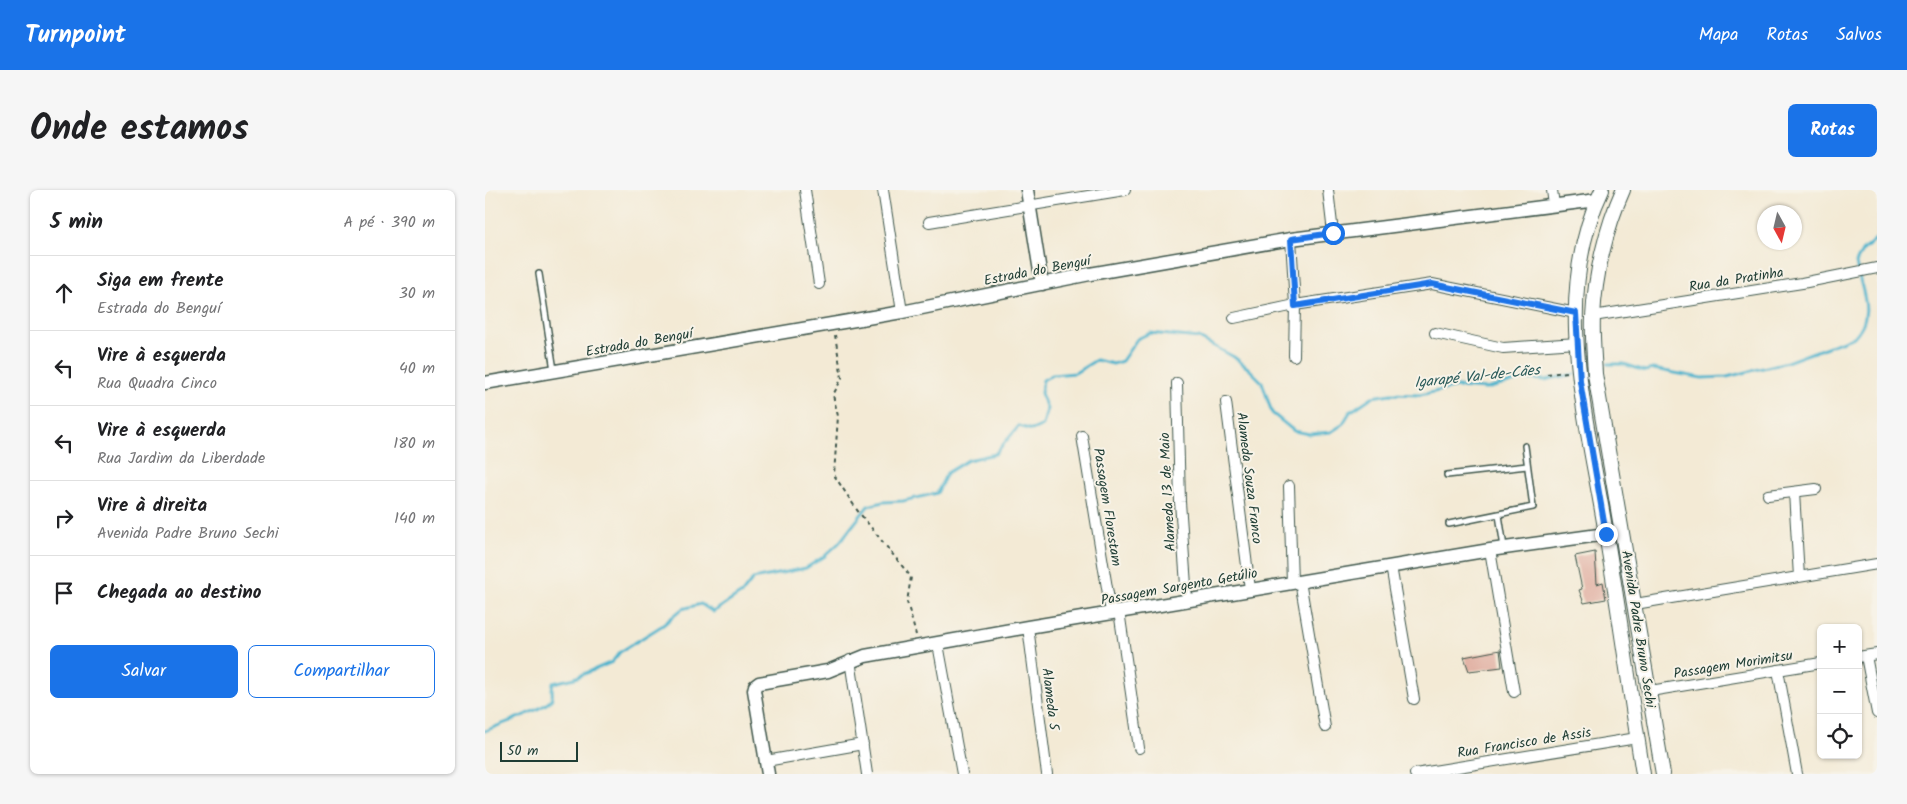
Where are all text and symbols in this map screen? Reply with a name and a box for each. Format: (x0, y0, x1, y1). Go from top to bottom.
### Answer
text: Turnpoint (25, 16, 126, 55)
text: Mapa (1699, 21, 1738, 50)
text: Rotas (1766, 21, 1808, 50)
text: Salvos (1836, 21, 1882, 50)
text: Onde estamos (30, 102, 249, 158)
button: Rotas (1788, 104, 1877, 157)
north arrow (1757, 205, 1802, 250)
text: 5 min (50, 206, 103, 239)
text: A pé · 390 m (343, 210, 435, 235)
route start (1322, 222, 1345, 245)
street label: Estrada do Benguí (982, 249, 1095, 292)
street label: Rua da Pratinha (1687, 262, 1785, 298)
text: Siga em frente (97, 266, 224, 296)
icon: ahead (50, 279, 78, 307)
text: 30 m (399, 281, 435, 306)
text: Estrada do Benguí (97, 296, 221, 321)
street label: Estrada do Benguí (584, 322, 697, 363)
text: Vire à esquerda (97, 341, 226, 371)
icon: left (50, 354, 78, 382)
text: 40 m (399, 356, 435, 381)
water label: Igarapé Val-de-Cães (1413, 358, 1543, 396)
text: Rua Quadra Cinco (97, 371, 217, 396)
street label: Alameda Souza Franco (1230, 411, 1268, 545)
text: Vire à esquerda (97, 416, 226, 446)
icon: left (50, 429, 78, 457)
text: 180 m (393, 431, 435, 456)
street label: Alameda 13 de Maio (1154, 432, 1182, 552)
text: Rua Jardim da Liberdade (97, 446, 265, 471)
street label: Passagem Florestam (1087, 446, 1127, 568)
text: Vire à direita (97, 491, 207, 521)
icon: right (50, 504, 78, 532)
text: 140 m (394, 506, 435, 531)
text: Avenida Padre Bruno Sechi (97, 521, 279, 546)
route end (1595, 523, 1618, 546)
street label: Avenida Padre Bruno Sechi (1615, 549, 1661, 710)
street label: Passagem Sargento Getúlio (1099, 562, 1259, 612)
text: Chegada ao destino (97, 578, 262, 608)
icon: arrive (50, 579, 78, 607)
map controls (1817, 624, 1862, 759)
button: + (1817, 624, 1862, 669)
button: Salvar (50, 645, 238, 698)
button: Compartilhar (248, 645, 435, 698)
street label: Passagem Morimitsu (1672, 645, 1795, 685)
street label: Alameda 5 (1035, 667, 1065, 733)
button: − (1817, 669, 1862, 714)
button: locate (1817, 714, 1862, 759)
street label: Rua Francisco de Assis (1456, 722, 1593, 764)
scale bar (500, 739, 577, 762)
text: 50 m (507, 740, 538, 762)

